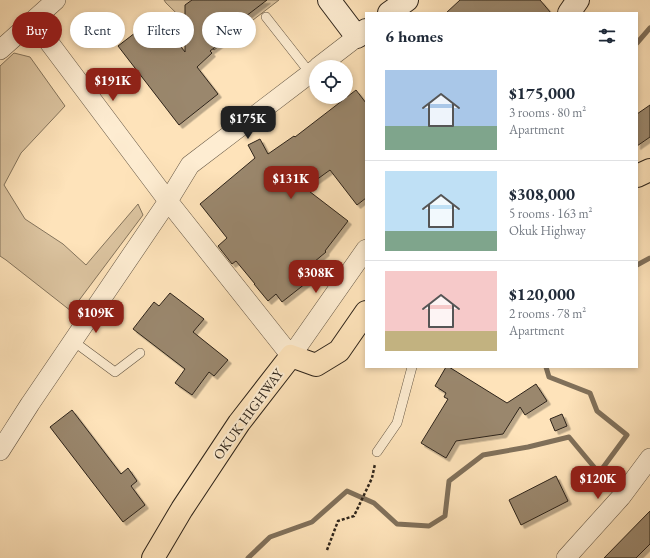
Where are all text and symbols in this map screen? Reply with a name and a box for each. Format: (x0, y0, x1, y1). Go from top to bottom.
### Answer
chip: Buy (12, 12, 62, 48)
chip: Rent (70, 12, 125, 48)
chip: Filters (133, 12, 194, 48)
chip: New (202, 12, 256, 48)
text: 6 homes (385, 25, 443, 47)
icon: filters (596, 25, 618, 47)
map controls (309, 60, 353, 104)
button: locate (309, 60, 353, 104)
pin: $191K (85, 68, 141, 102)
text: $191K (95, 72, 131, 89)
text: $175,000 (509, 82, 575, 104)
icon: home (417, 86, 465, 134)
text: 3 rooms · 80 m² (509, 104, 586, 121)
pin: $175K (220, 106, 276, 140)
text: $175K (230, 110, 266, 127)
text: Apartment (509, 121, 564, 138)
pin: $131K (263, 166, 319, 200)
text: $131K (273, 170, 309, 187)
text: $308,000 (509, 183, 575, 205)
icon: home (417, 187, 465, 235)
text: 5 rooms · 163 m² (509, 205, 593, 222)
text: Okuk Highway (509, 222, 586, 239)
pin: $308K (288, 260, 344, 294)
text: $308K (298, 264, 334, 281)
text: $120,000 (509, 283, 575, 305)
icon: home (417, 287, 465, 335)
pin: $109K (68, 300, 124, 334)
text: $109K (78, 304, 114, 321)
text: 2 rooms · 78 m² (509, 305, 586, 322)
text: Apartment (509, 322, 564, 339)
street label: OKUK HIGHWAY (209, 364, 288, 463)
pin: $120K (570, 466, 626, 500)
text: $120K (580, 470, 616, 487)

